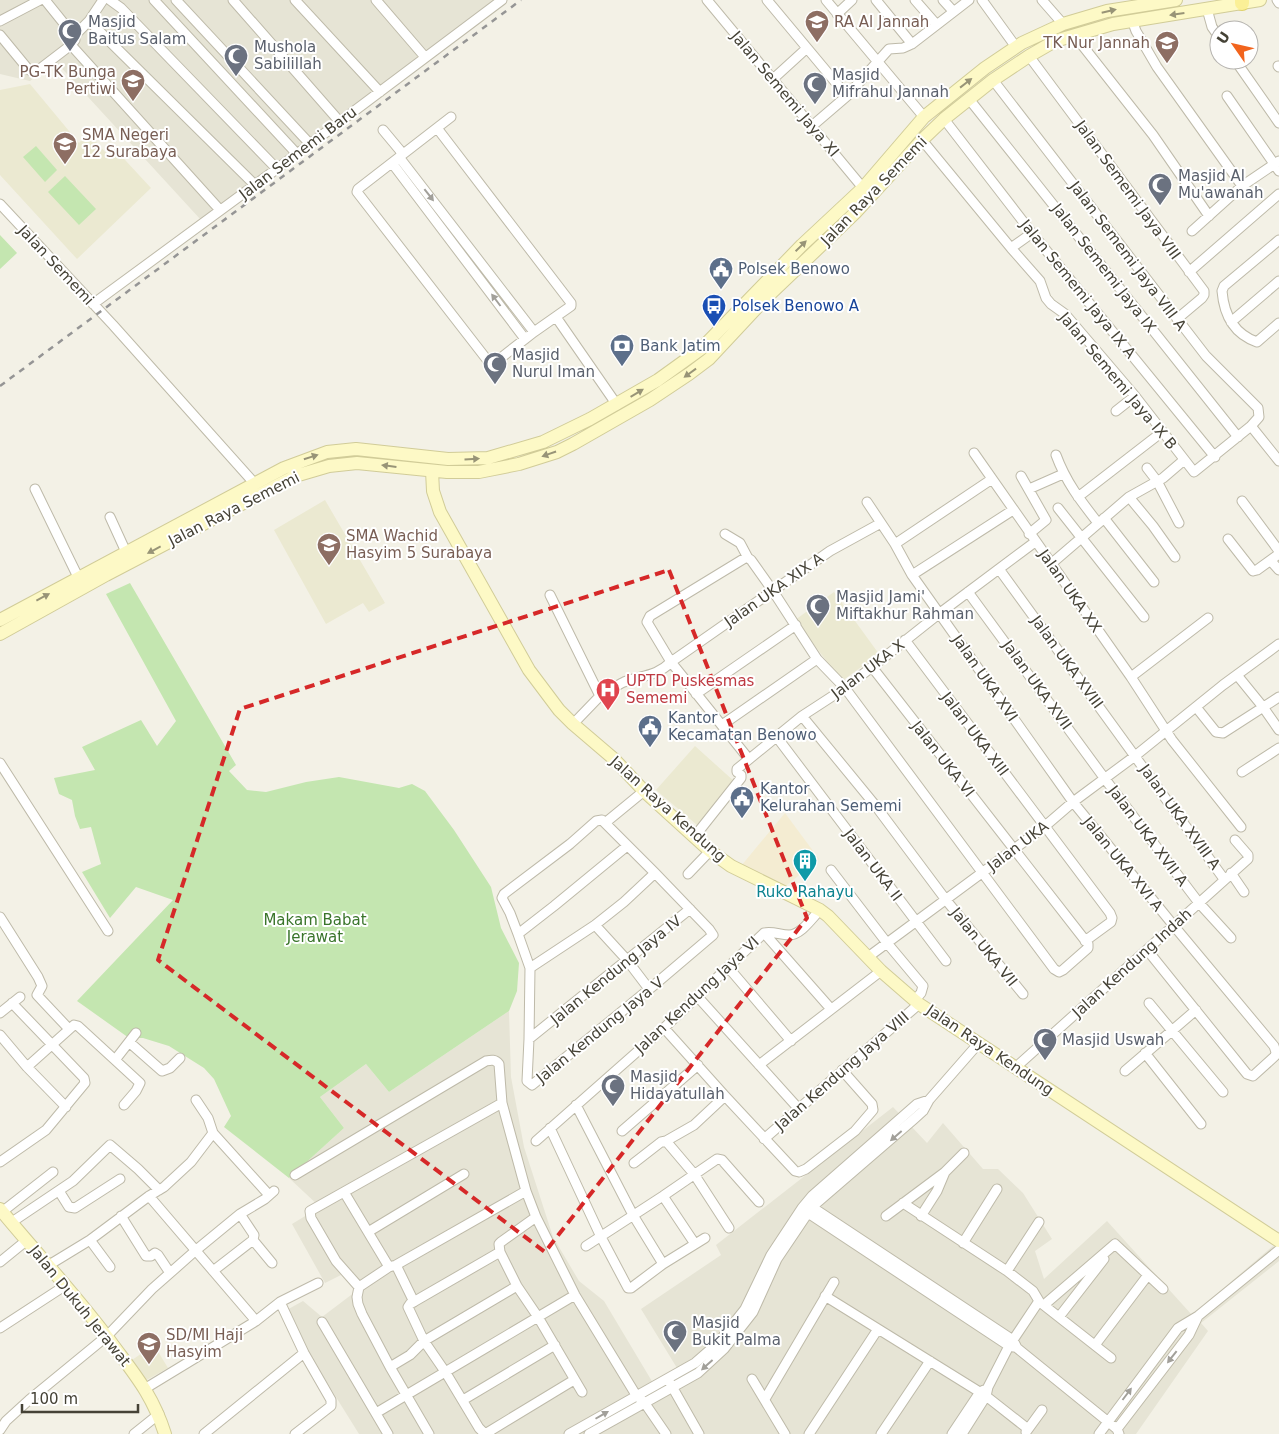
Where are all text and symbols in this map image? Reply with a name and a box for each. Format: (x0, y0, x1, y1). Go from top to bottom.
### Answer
one-way arrow (1102, 7, 1117, 15)
school or university icon: RA Al Jannah (804, 9, 830, 43)
one-way arrow (1169, 10, 1185, 18)
place label: Masjid Baitus Salam (88, 13, 186, 48)
place label: RA Al Jannah (834, 13, 929, 31)
mosque icon: Masjid Baitus Salam (57, 18, 83, 52)
north arrow (1209, 20, 1259, 70)
street label: Jalan Sememi Jaya XI (727, 27, 843, 161)
text: U (1213, 29, 1233, 47)
school or university icon: TK Nur Jannah (1154, 30, 1180, 64)
place label: TK Nur Jannah (1042, 34, 1150, 52)
place label: Mushola Sabilillah (254, 38, 322, 73)
mosque icon: Mushola Sabilillah (223, 43, 249, 77)
place label: PG-TK Bunga Pertiwi (20, 63, 116, 98)
place label: Masjid Mifrahul Jannah (832, 66, 949, 101)
school or university icon: PG-TK Bunga Pertiwi (120, 68, 146, 102)
mosque icon: Masjid Mifrahul Jannah (802, 71, 828, 105)
one-way arrow (959, 78, 972, 88)
street label: Jalan Sememi Baru (235, 103, 360, 204)
street label: Jalan Sememi Jaya VIII (1071, 116, 1184, 263)
place label: SMA Negeri 12 Surabaya (82, 126, 177, 161)
school or university icon: SMA Negeri 12 Surabaya (52, 131, 78, 165)
street label: Jalan Raya Sememi (817, 133, 931, 250)
place label: Masjid Al Mu'awanah (1178, 167, 1263, 202)
mosque icon: Masjid Al Mu'awanah (1147, 172, 1173, 206)
street label: Jalan Sememi Jaya VIII A (1065, 177, 1191, 335)
one-way arrow (424, 188, 434, 202)
street label: Jalan Sememi Jaya IX (1047, 199, 1160, 336)
street label: Jalan Sememi Jaya IX A (1016, 215, 1140, 363)
street label: Jalan Sememi (14, 221, 98, 309)
one-way arrow (795, 240, 807, 252)
public building icon: Polsek Benowo (708, 256, 734, 290)
place label: Polsek Benowo (738, 260, 850, 278)
bus stop icon: Polsek Benowo A (701, 293, 727, 327)
one-way arrow (490, 294, 501, 307)
place label: Polsek Benowo A (732, 297, 860, 315)
street label: Jalan Sememi Jaya IX B (1055, 308, 1181, 453)
bank icon: Bank Jatim (609, 333, 635, 367)
place label: Bank Jatim (640, 337, 721, 355)
place label: Masjid Nurul Iman (512, 346, 595, 381)
mosque icon: Masjid Nurul Iman (482, 351, 508, 385)
one-way arrow (684, 368, 697, 379)
one-way arrow (631, 388, 644, 397)
one-way arrow (542, 451, 557, 458)
one-way arrow (304, 453, 319, 461)
one-way arrow (464, 455, 480, 463)
one-way arrow (381, 462, 397, 470)
street label: Jalan Raya Sememi (165, 468, 303, 550)
place label: SMA Wachid Hasyim 5 Surabaya (346, 527, 492, 562)
school or university icon: SMA Wachid Hasyim 5 Surabaya (316, 532, 342, 566)
street label: Jalan UKA XX (1034, 545, 1105, 636)
one-way arrow (147, 546, 161, 554)
street label: Jalan UKA XIX A (720, 549, 828, 631)
place label: Masjid Jami' Miftakhur Rahman (836, 588, 974, 623)
one-way arrow (36, 592, 50, 601)
mosque icon: Masjid Jami' Miftakhur Rahman (805, 593, 831, 627)
street label: Jalan UKA XVIII (1027, 612, 1107, 712)
street label: Jalan UKA XVI (948, 630, 1022, 725)
street label: Jalan UKA X (827, 636, 908, 703)
street label: Jalan UKA XVII (999, 637, 1075, 733)
place label: UPTD Puskesmas Sememi (626, 672, 755, 707)
hospital icon: UPTD Puskesmas Sememi (595, 677, 621, 711)
street label: Jalan UKA XIII (937, 688, 1012, 780)
place label: Kantor Kecamatan Benowo (668, 709, 817, 744)
public building icon: Kantor Kecamatan Benowo (637, 714, 663, 748)
street label: Jalan UKA VI (907, 717, 978, 801)
street label: Jalan Raya Kendung (606, 752, 729, 866)
street label: Jalan UKA XVIII A (1135, 760, 1225, 874)
place label: Kantor Kelurahan Sememi (760, 780, 902, 815)
street label: Jalan UKA XVII A (1104, 781, 1192, 890)
public building icon: Kantor Kelurahan Sememi (729, 785, 755, 819)
street label: Jalan UKA XVI A (1079, 812, 1167, 916)
street label: Jalan UKA (983, 817, 1053, 875)
street label: Jalan UKA II (839, 825, 906, 905)
building icon: Ruko Rahayu (792, 848, 818, 882)
place label: Ruko Rahayu (756, 883, 854, 901)
street label: Jalan UKA VII (946, 903, 1021, 990)
street label: Jalan Kendung Indah (1068, 905, 1195, 1022)
park label: Makam Babat Jerawat (263, 911, 367, 946)
street label: Jalan Kendung Jaya IV (546, 911, 686, 1029)
street label: Jalan Kendung Jaya VI (631, 933, 763, 1058)
street label: Jalan Kendung Jaya V (532, 973, 668, 1088)
street label: Jalan Raya Kendung (922, 1000, 1057, 1099)
street label: Jalan Kendung Jaya VIII (770, 1008, 913, 1135)
mosque icon: Masjid Uswah (1032, 1027, 1058, 1061)
place label: Masjid Uswah (1062, 1031, 1164, 1049)
place label: Masjid Hidayatullah (630, 1068, 725, 1103)
mosque icon: Masjid Hidayatullah (600, 1073, 626, 1107)
one-way arrow (890, 1130, 903, 1141)
street label: Jalan Dukuh Jerawat (25, 1241, 134, 1370)
place label: Masjid Bukit Palma (692, 1314, 781, 1349)
mosque icon: Masjid Bukit Palma (662, 1319, 688, 1353)
place label: SD/MI Haji Hasyim (166, 1326, 243, 1361)
school or university icon: SD/MI Haji Hasyim (136, 1331, 162, 1365)
one-way arrow (1167, 1350, 1178, 1363)
one-way arrow (701, 1359, 713, 1371)
scale bar (22, 1382, 139, 1414)
one-way arrow (1122, 1388, 1133, 1401)
text: 100 m (30, 1390, 78, 1408)
one-way arrow (596, 1410, 609, 1419)

